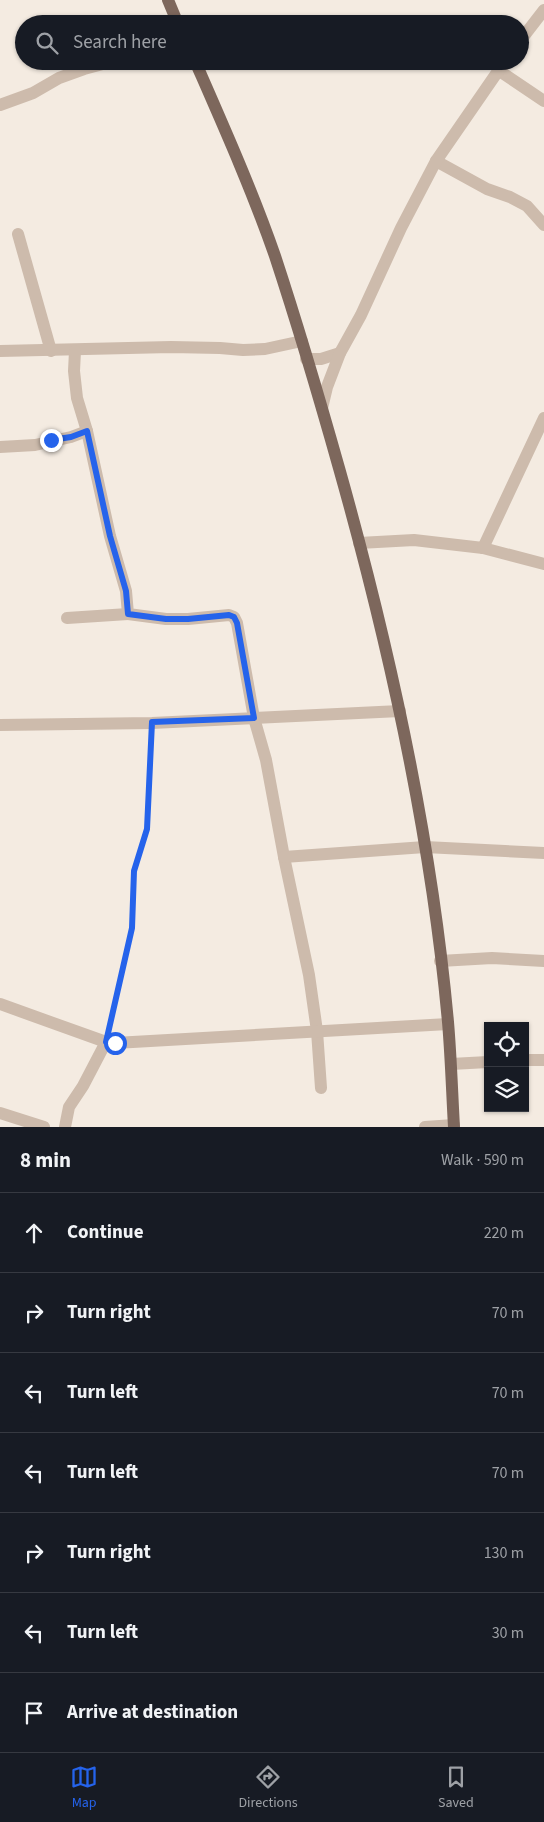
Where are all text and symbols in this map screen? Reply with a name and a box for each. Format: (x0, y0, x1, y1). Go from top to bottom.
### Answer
search box (15, 15, 529, 70)
icon: search (33, 29, 61, 57)
text: Search here (73, 29, 167, 56)
route end (40, 429, 63, 452)
map controls (484, 1022, 529, 1112)
button: locate (484, 1022, 529, 1067)
route start (104, 1032, 127, 1055)
button: layers (484, 1067, 529, 1112)
text: 8 min (20, 1145, 71, 1175)
text: Walk · 590 m (441, 1149, 524, 1171)
icon: ahead (20, 1219, 48, 1247)
text: Continue (67, 1219, 144, 1246)
text: 220 m (484, 1222, 524, 1244)
icon: right (20, 1299, 48, 1327)
text: Turn right (67, 1299, 151, 1326)
text: 70 m (492, 1302, 524, 1324)
icon: left (20, 1379, 48, 1407)
text: Turn left (67, 1379, 138, 1406)
text: 70 m (492, 1382, 524, 1404)
icon: left (20, 1459, 48, 1487)
text: Turn left (67, 1459, 138, 1486)
text: 70 m (492, 1462, 524, 1484)
icon: right (20, 1539, 48, 1567)
text: Turn right (67, 1539, 151, 1566)
text: 130 m (484, 1542, 524, 1564)
icon: left (20, 1619, 48, 1647)
text: Turn left (67, 1619, 138, 1646)
text: 30 m (492, 1622, 524, 1644)
icon: arrive (20, 1699, 48, 1727)
text: Arrive at destination (67, 1699, 238, 1726)
tab: Map (70, 1763, 98, 1813)
tab: Directions (238, 1763, 298, 1813)
tab: Saved (438, 1763, 474, 1813)

